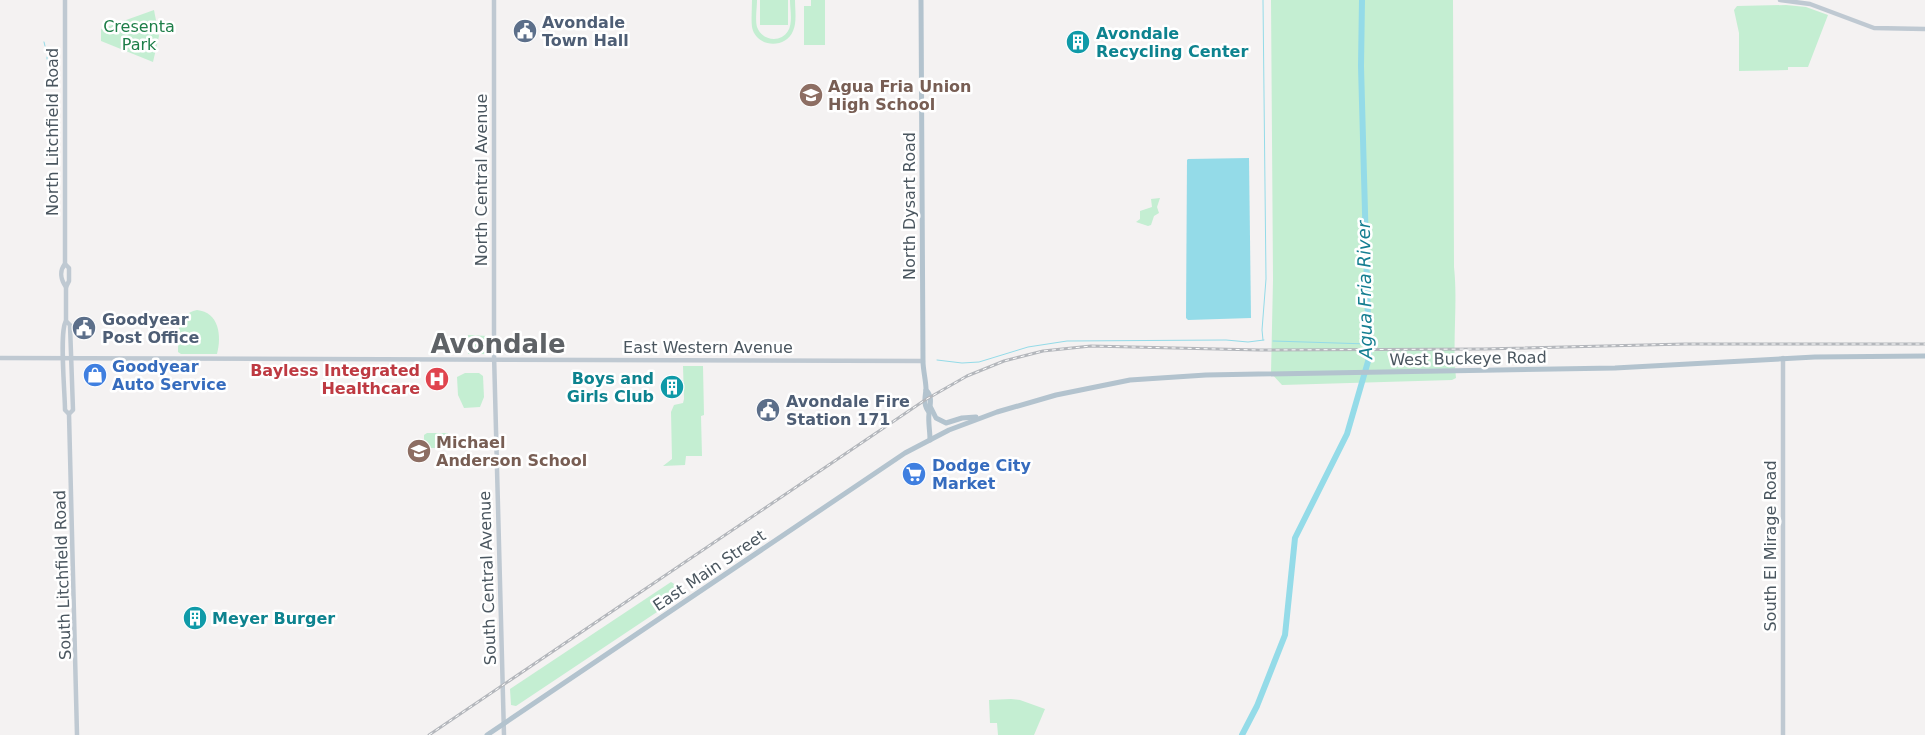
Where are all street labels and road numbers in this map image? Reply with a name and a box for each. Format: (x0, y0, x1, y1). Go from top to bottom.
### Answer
street label: North Litchfield Road (43, 48, 62, 216)
street label: North Central Avenue (472, 94, 491, 266)
street label: North Dysart Road (900, 132, 919, 280)
street label: East Western Avenue (623, 338, 793, 357)
street label: West Buckeye Road (1389, 348, 1547, 369)
street label: South El Mirage Road (1761, 460, 1780, 632)
street label: South Litchfield Road (50, 490, 75, 660)
street label: South Central Avenue (475, 491, 500, 665)
street label: East Main Street (649, 526, 769, 615)

